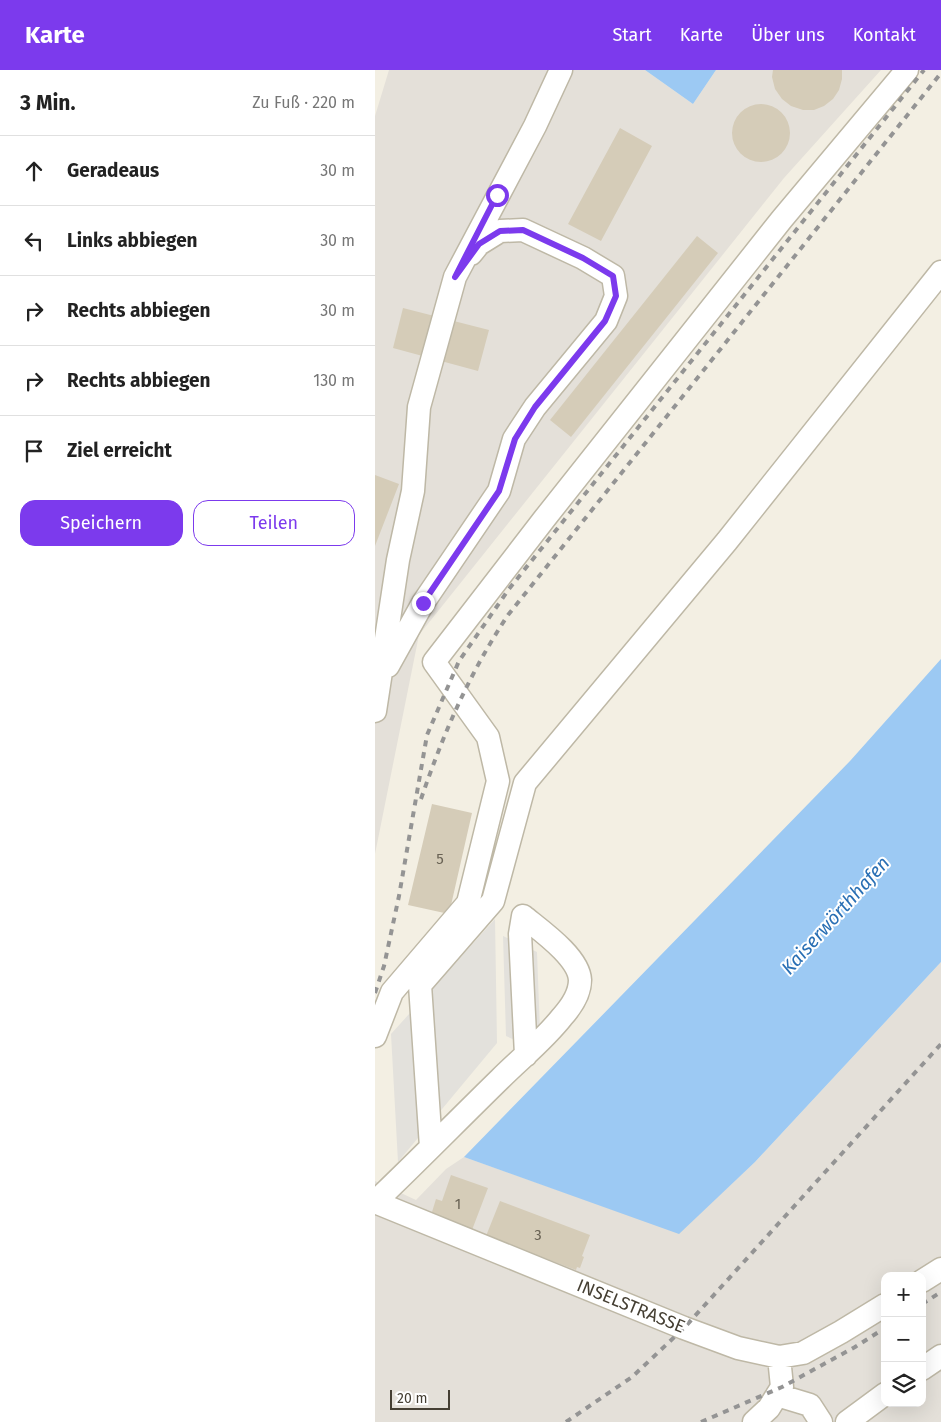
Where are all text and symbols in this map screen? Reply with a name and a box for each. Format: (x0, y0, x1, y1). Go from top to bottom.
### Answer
text: Karte (25, 21, 85, 49)
text: Start (612, 24, 652, 46)
text: Karte (680, 24, 723, 46)
text: Über uns (751, 24, 825, 46)
text: Kontakt (853, 24, 916, 46)
text: 3 Min. (20, 90, 75, 116)
text: Zu Fuß · 220 m (252, 93, 355, 112)
icon: ahead (20, 157, 48, 185)
text: Geradeaus (67, 159, 159, 182)
text: 30 m (320, 161, 355, 180)
route start (486, 184, 509, 207)
icon: left (20, 227, 48, 255)
text: Links abbiegen (67, 229, 198, 252)
text: 30 m (320, 231, 355, 250)
icon: right (20, 297, 48, 325)
text: Rechts abbiegen (67, 299, 210, 322)
text: 30 m (320, 301, 355, 320)
icon: right (20, 367, 48, 395)
text: Rechts abbiegen (67, 369, 210, 392)
text: 130 m (313, 371, 355, 390)
icon: arrive (20, 437, 48, 465)
text: Ziel erreicht (67, 439, 172, 462)
button: Speichern (20, 500, 183, 546)
button: Teilen (193, 500, 355, 546)
route end (412, 592, 435, 615)
house number: 5 (436, 850, 444, 868)
water label: Kaiserwörthhafen (776, 852, 894, 979)
house number: 1 (455, 1195, 461, 1213)
house number: 3 (534, 1226, 542, 1244)
map controls (881, 1272, 926, 1407)
button: + (881, 1272, 926, 1317)
street label: INSELSTRASSE (574, 1274, 688, 1338)
button: − (881, 1317, 926, 1362)
button: layers (881, 1362, 926, 1407)
scale bar (390, 1387, 450, 1410)
text: 20 m (397, 1390, 427, 1407)

